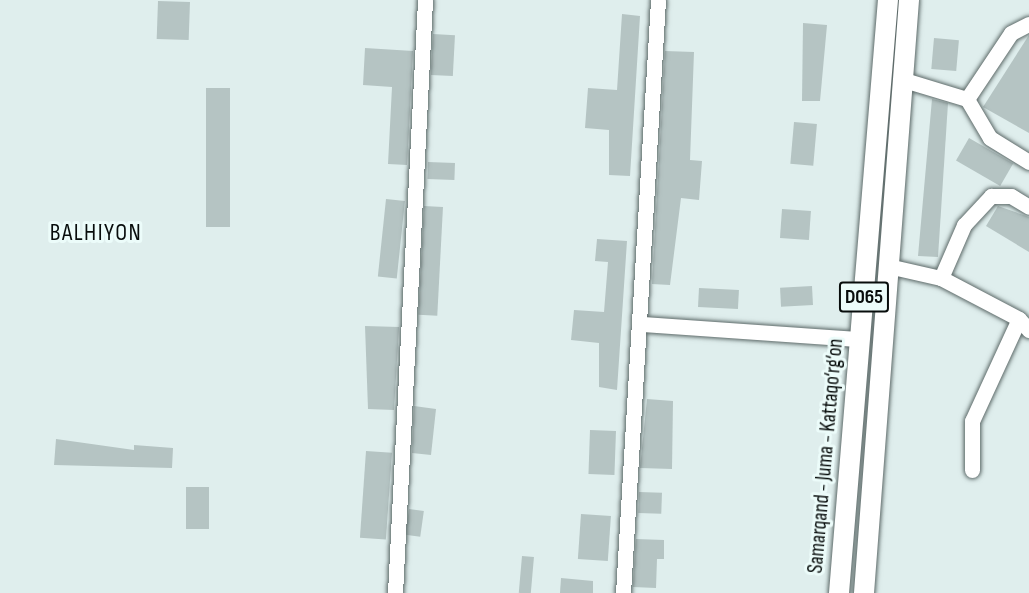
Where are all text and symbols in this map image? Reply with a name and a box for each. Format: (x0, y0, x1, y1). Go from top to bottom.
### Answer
district label: BALHIYON (50, 219, 142, 247)
road number: D065 (838, 280, 890, 314)
street label: Samarqand - Juma - Kattaqo‘rg‘on (803, 338, 849, 574)

